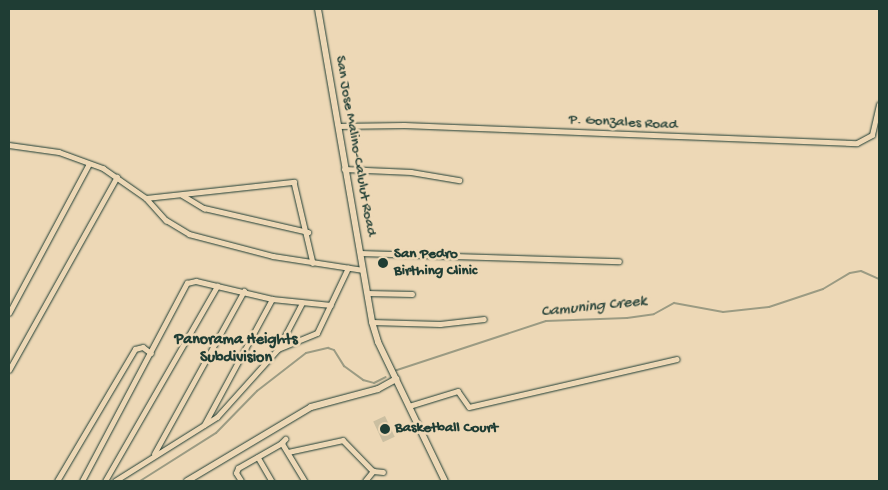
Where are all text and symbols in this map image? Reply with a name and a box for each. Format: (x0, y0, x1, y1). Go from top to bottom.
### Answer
street label: San Jose Malino-Calulut Road (330, 54, 380, 238)
street label: P. Gonzales Road (568, 111, 678, 135)
place label: San Pedro Birthing Clinic (394, 245, 477, 280)
marker: San Pedro Birthing Clinic (376, 256, 390, 270)
water label: Camuning Creek (540, 293, 648, 323)
district label: Panorama Heights Subdivision (174, 331, 298, 369)
place label: Basketball Court (395, 420, 498, 438)
marker: Basketball Court (379, 423, 391, 435)

